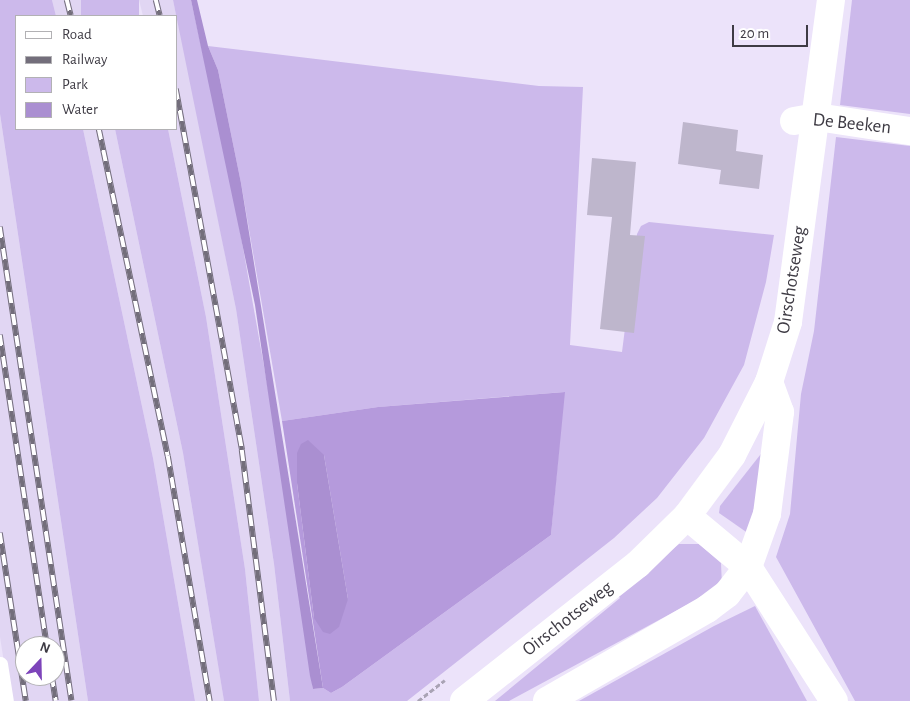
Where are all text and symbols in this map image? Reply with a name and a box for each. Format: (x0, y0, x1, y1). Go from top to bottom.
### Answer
legend (15, 15, 178, 130)
scale bar (735, 15, 811, 47)
text: 20 m (740, 26, 769, 41)
text: Road (62, 27, 92, 42)
text: Railway (62, 52, 107, 67)
text: Park (62, 77, 88, 92)
text: Water (62, 102, 98, 117)
street label: De Beeken (812, 109, 892, 139)
street label: Oirschotseweg (772, 225, 812, 335)
street label: Oirschotseweg (518, 577, 618, 661)
north arrow (15, 636, 65, 686)
text: N (38, 640, 52, 656)

